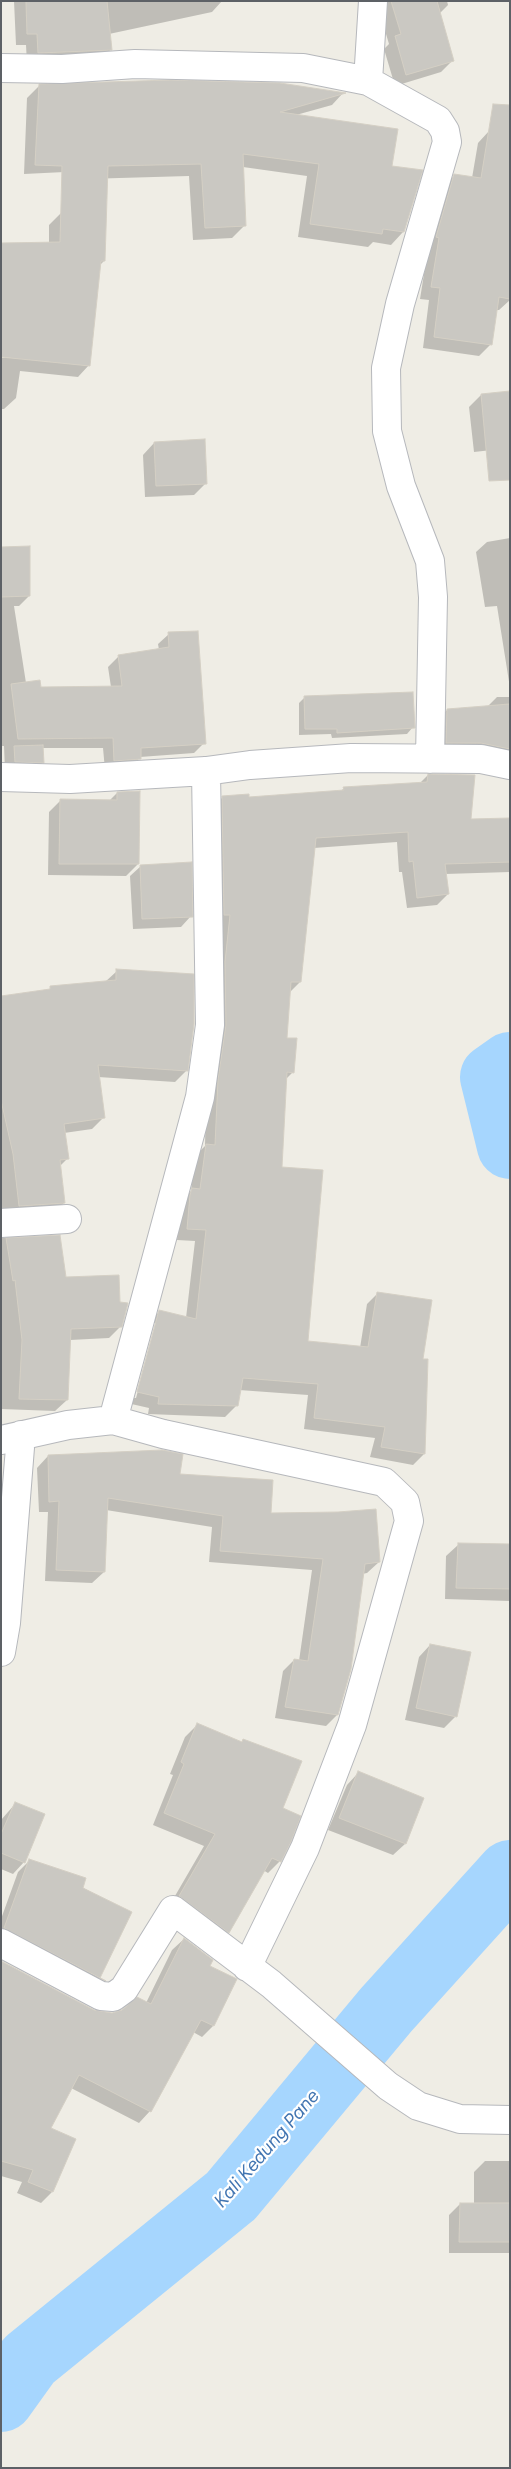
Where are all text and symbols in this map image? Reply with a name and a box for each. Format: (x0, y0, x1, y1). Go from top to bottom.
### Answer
water label: Kali Kedung Pane (210, 2085, 324, 2213)

